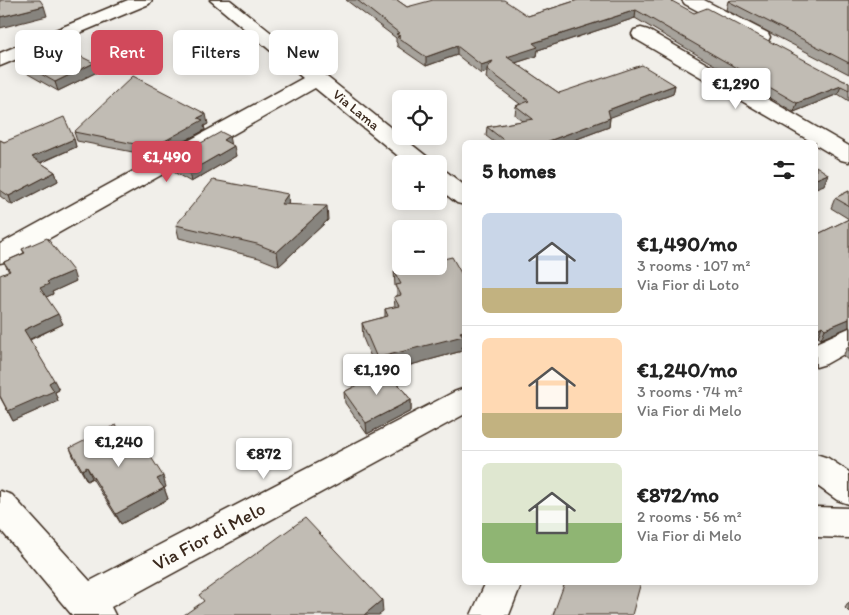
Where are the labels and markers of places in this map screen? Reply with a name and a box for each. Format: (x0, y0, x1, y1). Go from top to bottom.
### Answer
pin: €1,290 (695, 68, 777, 110)
pin: €1,490 (126, 140, 208, 183)
pin: €1,190 (336, 354, 418, 396)
pin: €1,240 (78, 426, 160, 468)
pin: €872 (234, 438, 294, 480)

